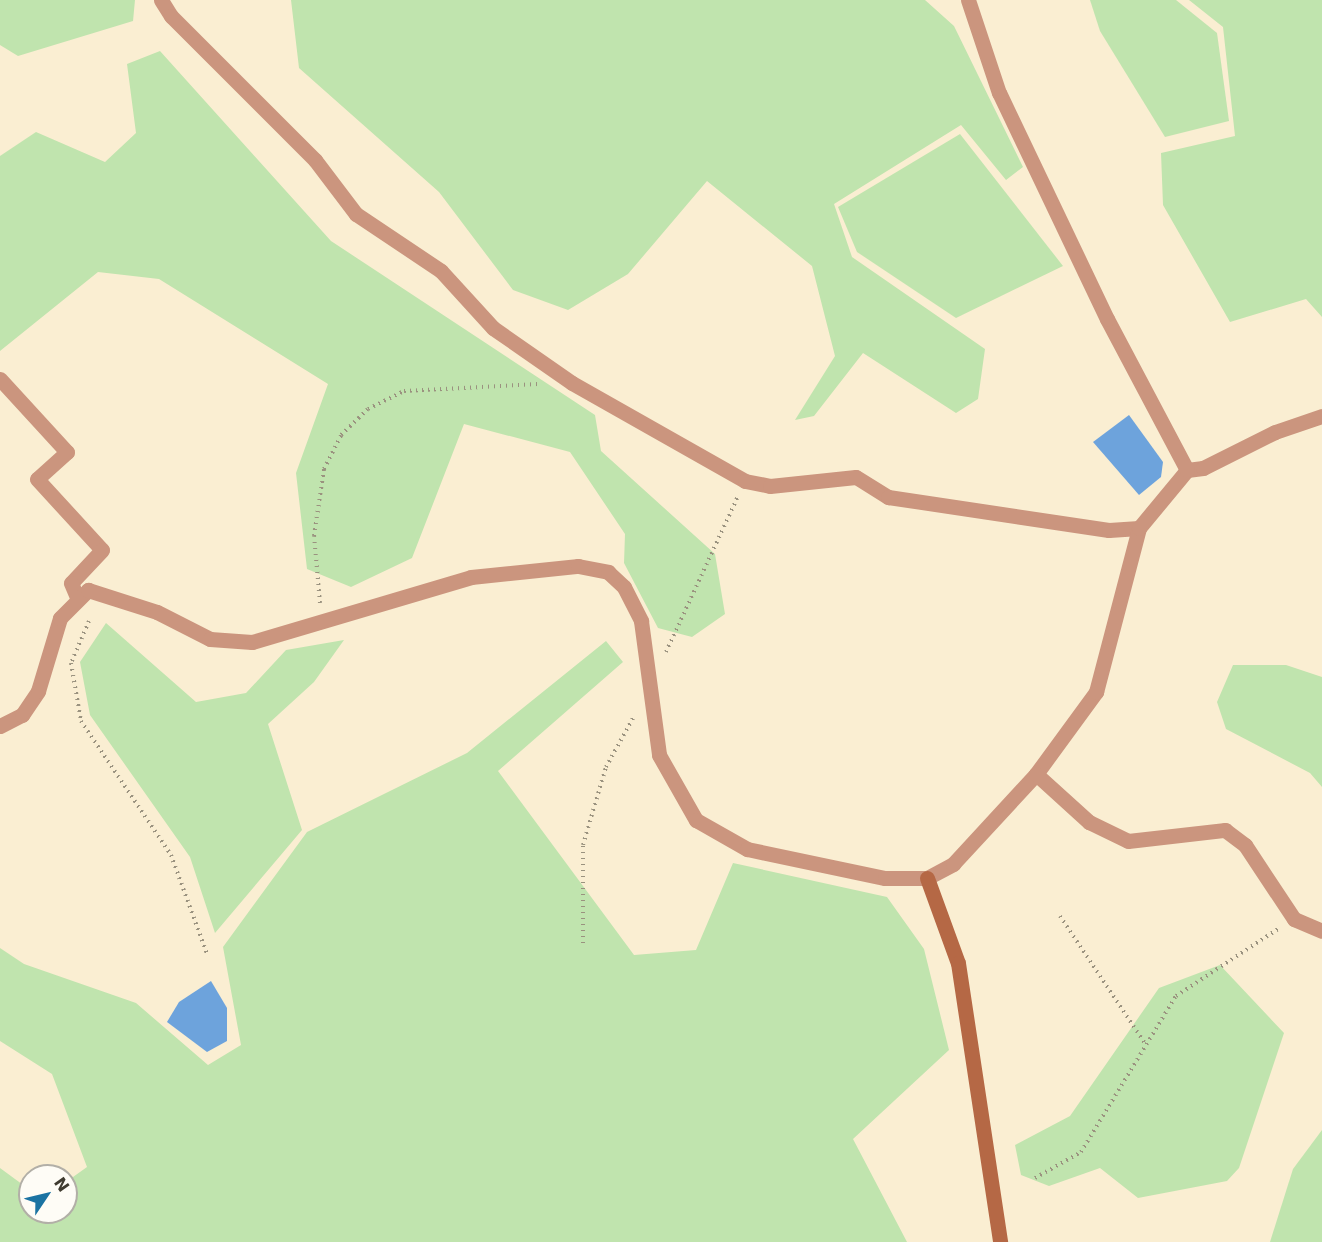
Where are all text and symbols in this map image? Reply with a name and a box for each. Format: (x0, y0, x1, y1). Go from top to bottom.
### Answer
north arrow (18, 1164, 78, 1224)
text: N (50, 1174, 73, 1195)

